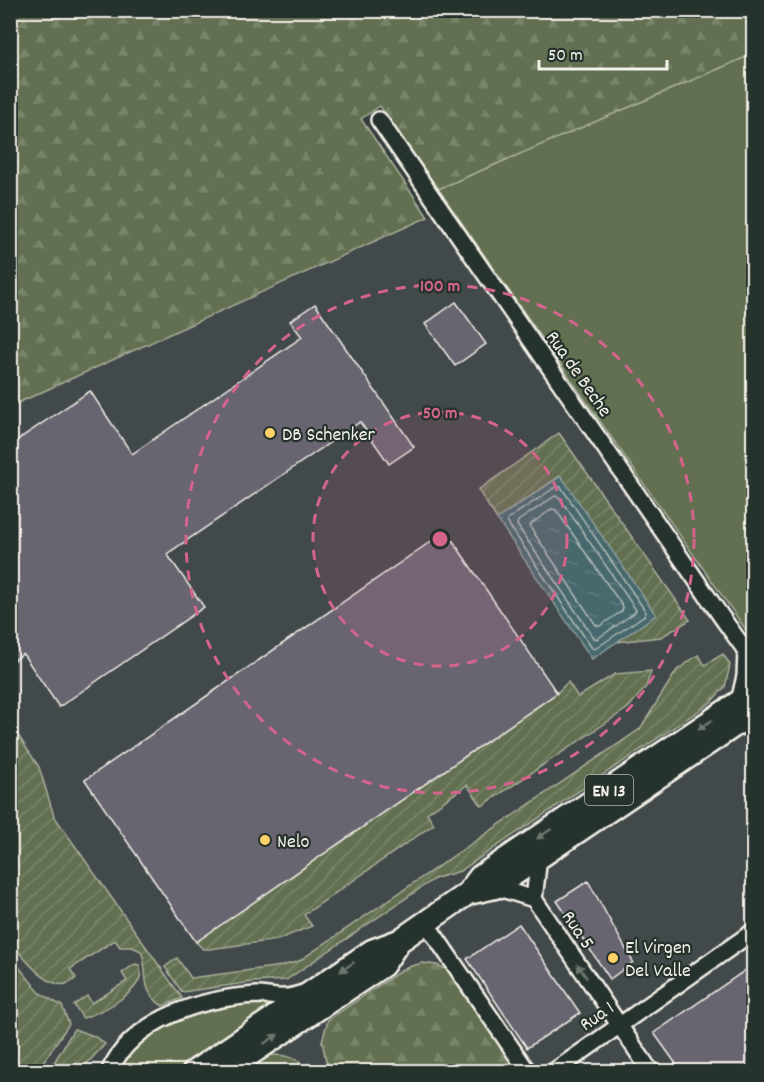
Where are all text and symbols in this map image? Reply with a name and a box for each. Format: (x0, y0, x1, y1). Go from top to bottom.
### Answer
scale bar (539, 33, 666, 71)
text: 50 m (548, 44, 583, 69)
text: 100 m (420, 275, 460, 300)
street label: Rua de Beche (538, 326, 618, 424)
text: 50 m (423, 402, 457, 427)
place label: DB Schenker (282, 422, 375, 450)
marker: DB Schenker (263, 426, 277, 440)
centre of rings (430, 529, 450, 549)
one-way arrow (697, 719, 713, 730)
road number: EN 13 (585, 775, 633, 805)
one-way arrow (536, 828, 552, 839)
place label: Nelo (277, 829, 309, 857)
marker: Nelo (258, 833, 272, 847)
street label: Rua 5 (553, 906, 600, 956)
place label: El Virgen Del Valle (625, 935, 691, 986)
marker: El Virgen Del Valle (606, 951, 620, 965)
one-way arrow (340, 961, 356, 973)
one-way arrow (576, 964, 588, 980)
street label: Rua 1 (575, 995, 621, 1039)
one-way arrow (263, 1033, 279, 1045)

